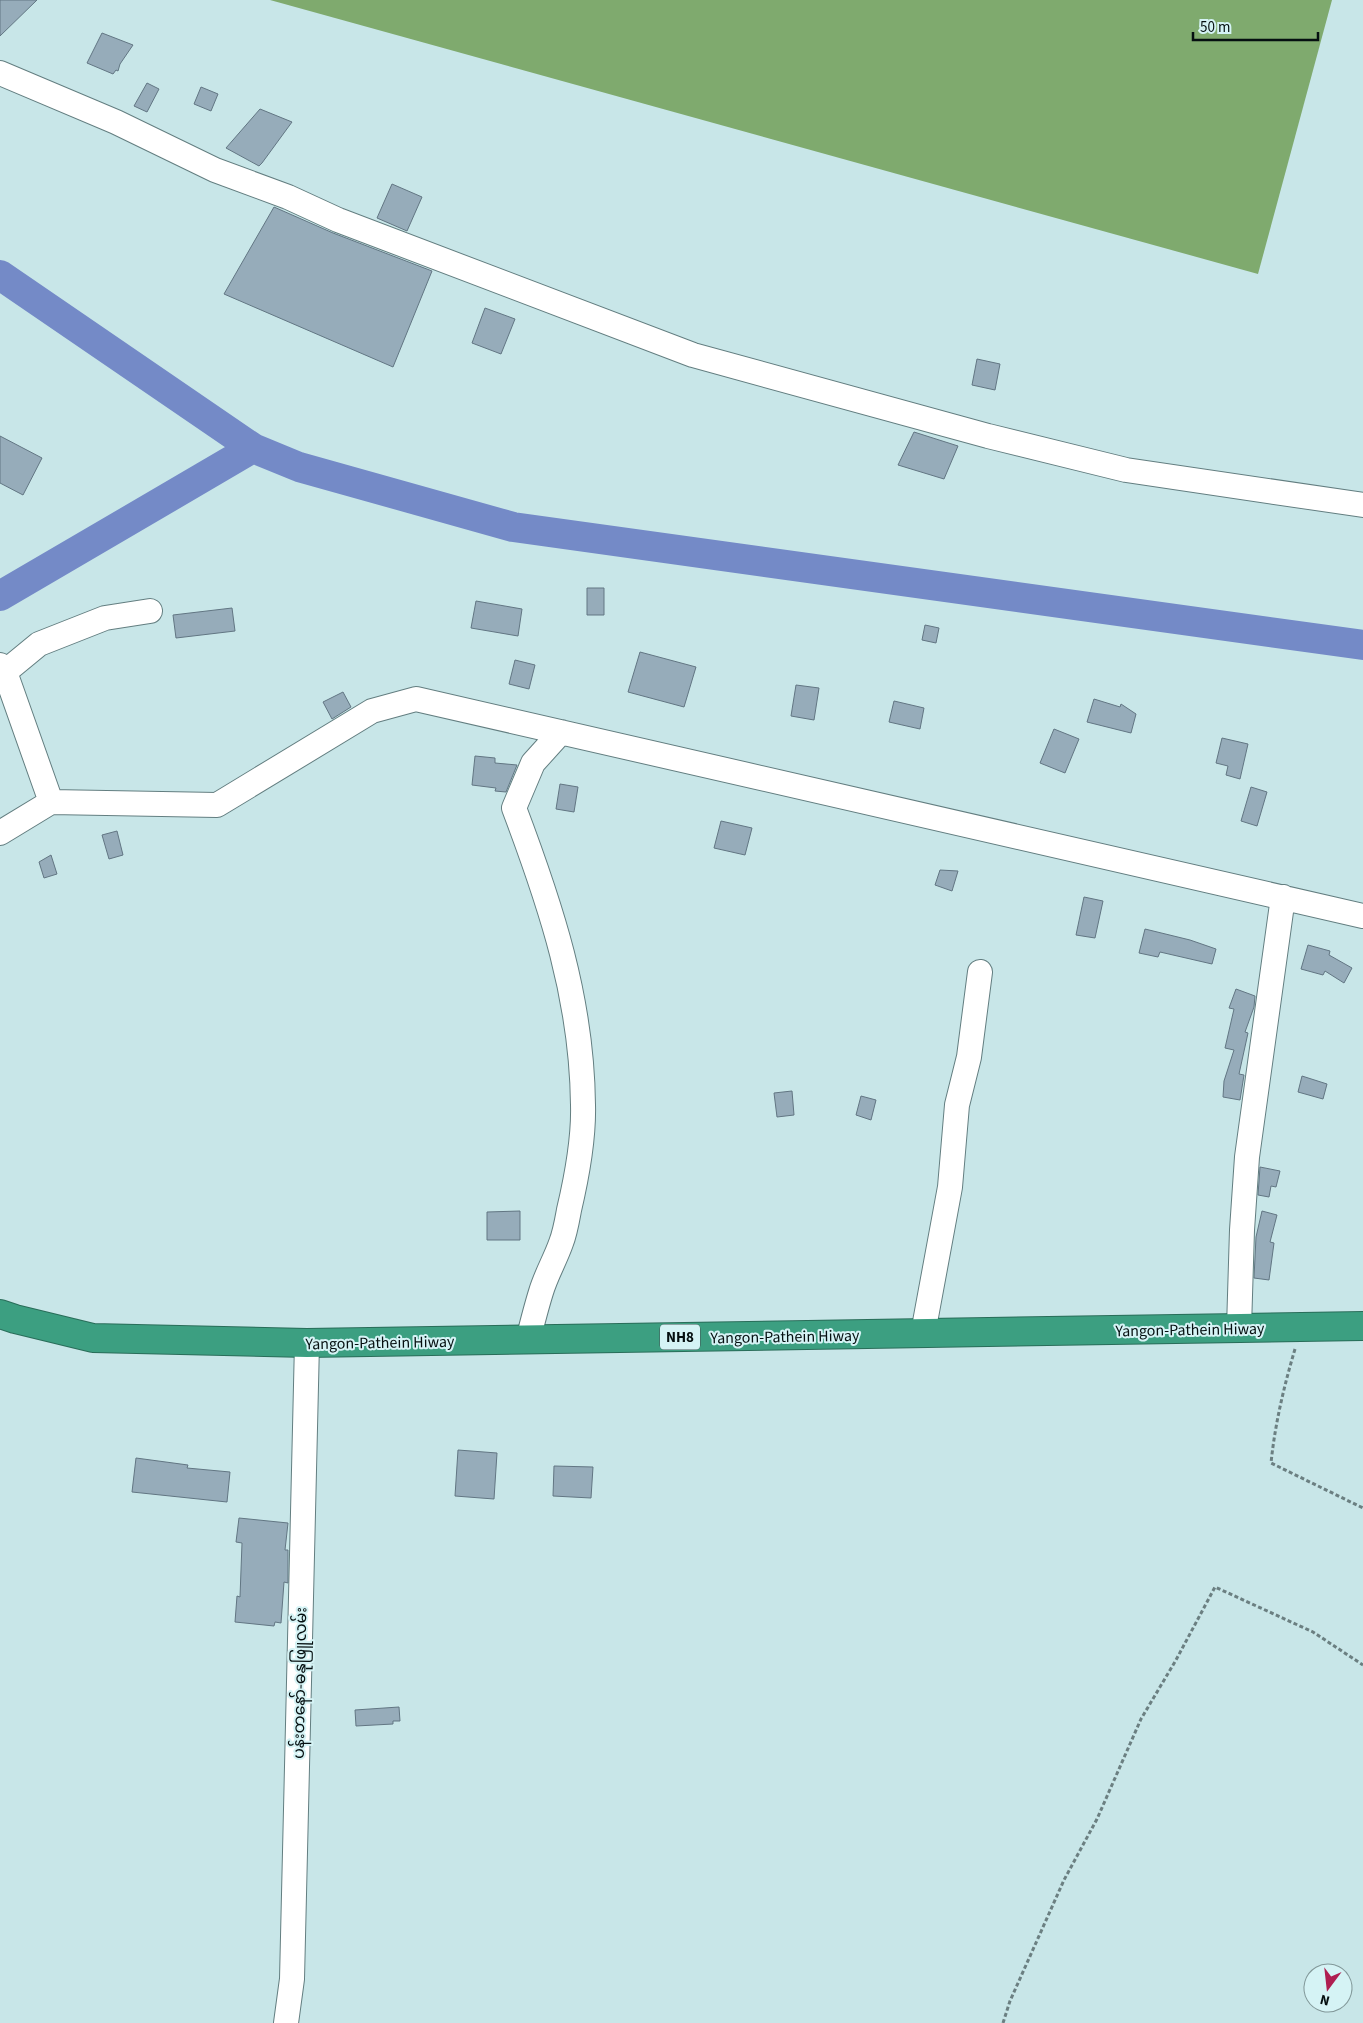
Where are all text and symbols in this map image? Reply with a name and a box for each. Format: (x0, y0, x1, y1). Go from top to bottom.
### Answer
scale bar (1193, 10, 1318, 42)
text: 50 m (1200, 17, 1230, 38)
street label: Yangon-Pathein Hiway (1114, 1318, 1265, 1342)
road number: NH8 (660, 1324, 700, 1350)
street label: Yangon-Pathein Hiway (709, 1325, 860, 1349)
street label: Yangon-Pathein Hiway (304, 1331, 455, 1355)
street label: ပန်းတနော်-ဓနုဖြူလမ်း (287, 1607, 315, 1759)
north arrow (1303, 1963, 1353, 2013)
text: N (1318, 1989, 1332, 2010)

